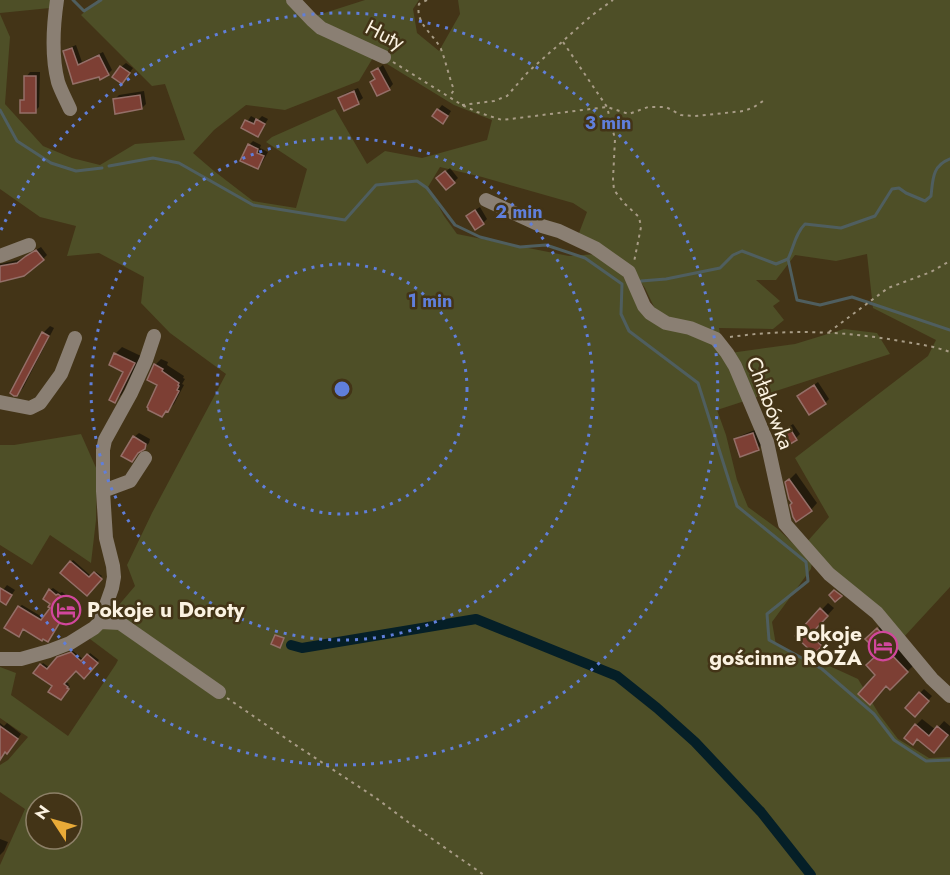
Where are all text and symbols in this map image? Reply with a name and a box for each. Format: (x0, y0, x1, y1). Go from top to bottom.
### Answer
street label: Huty (360, 12, 410, 58)
text: 3 min (585, 110, 631, 136)
text: 2 min (495, 199, 543, 225)
text: 1 min (408, 288, 452, 314)
street label: Chłabówka (739, 352, 801, 454)
centre of rings (332, 379, 352, 399)
hotel icon: Pokoje u Doroty (50, 594, 82, 626)
place label: Pokoje u Doroty (87, 595, 246, 625)
place label: Pokoje gościnne RÓŻA (709, 619, 863, 673)
hotel icon: Pokoje gościnne RÓŻA (867, 630, 899, 662)
north arrow (24, 791, 84, 851)
text: N (29, 801, 55, 824)

